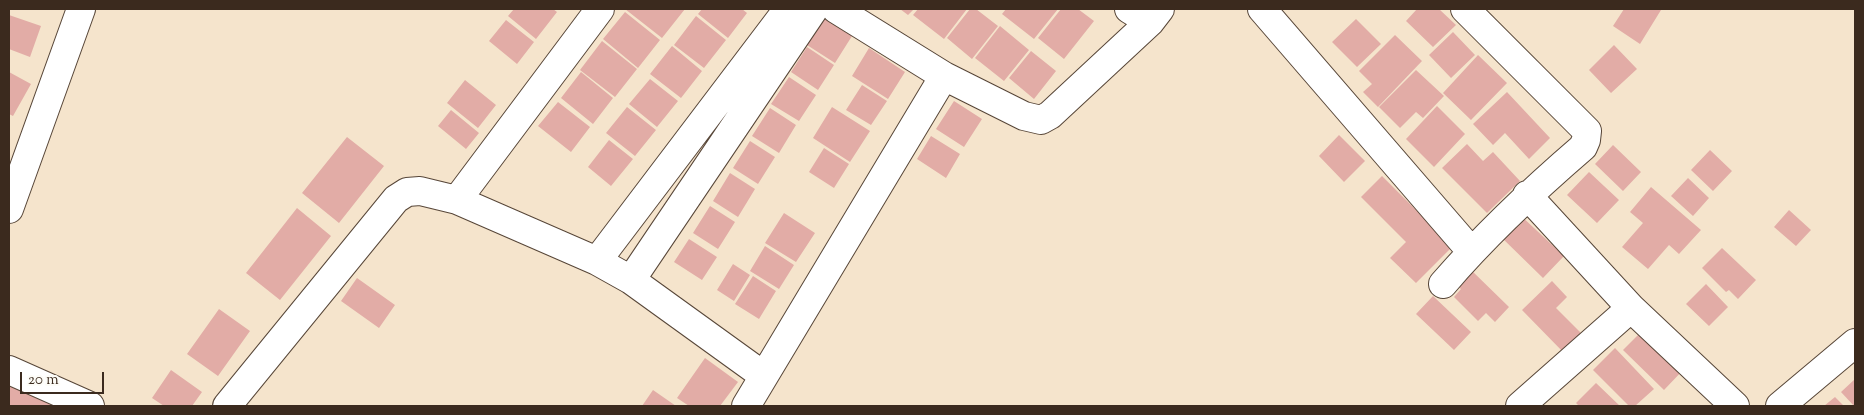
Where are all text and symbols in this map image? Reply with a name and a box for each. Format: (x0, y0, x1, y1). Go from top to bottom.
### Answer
scale bar (22, 362, 106, 394)
text: 20 m (28, 370, 59, 391)

